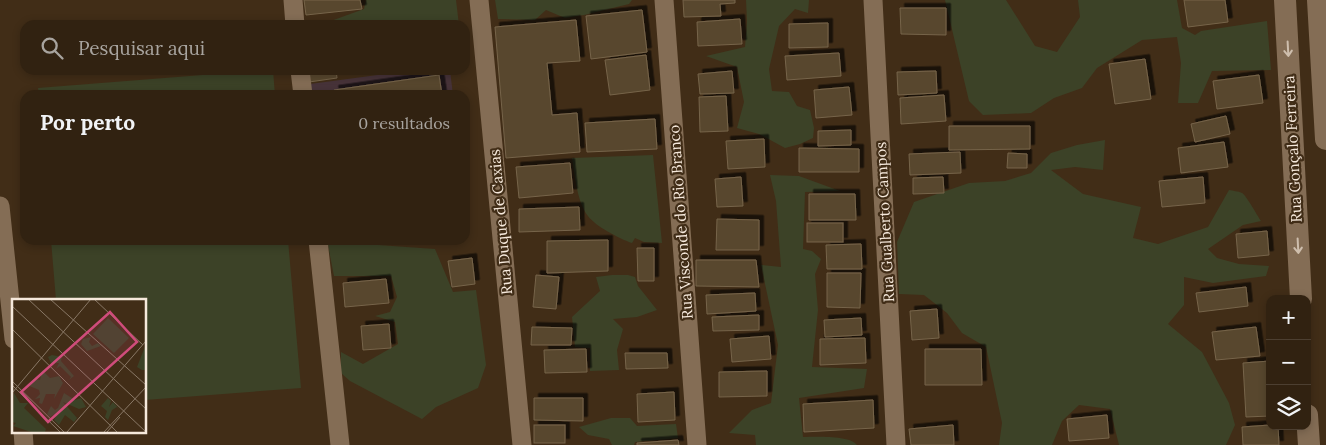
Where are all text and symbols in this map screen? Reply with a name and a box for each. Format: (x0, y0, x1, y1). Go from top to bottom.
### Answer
search box (20, 20, 470, 75)
icon: search (38, 34, 66, 62)
text: Pesquisar aqui (78, 36, 205, 60)
one-way arrow (1283, 40, 1292, 56)
street label: Rua Gonçalo Ferreira (1279, 75, 1306, 223)
text: Por perto (40, 109, 135, 136)
text: 0 resultados (358, 113, 450, 133)
street label: Rua Visconde do Rio Branco (664, 124, 697, 320)
street label: Rua Gualberto Campos (871, 141, 898, 303)
street label: Rua Duque de Caxias (485, 148, 516, 296)
one-way arrow (1294, 238, 1303, 254)
map controls (1266, 295, 1311, 430)
button: + (1266, 295, 1311, 340)
inset map (12, 299, 146, 432)
button: − (1266, 340, 1311, 385)
button: layers (1266, 385, 1311, 430)

